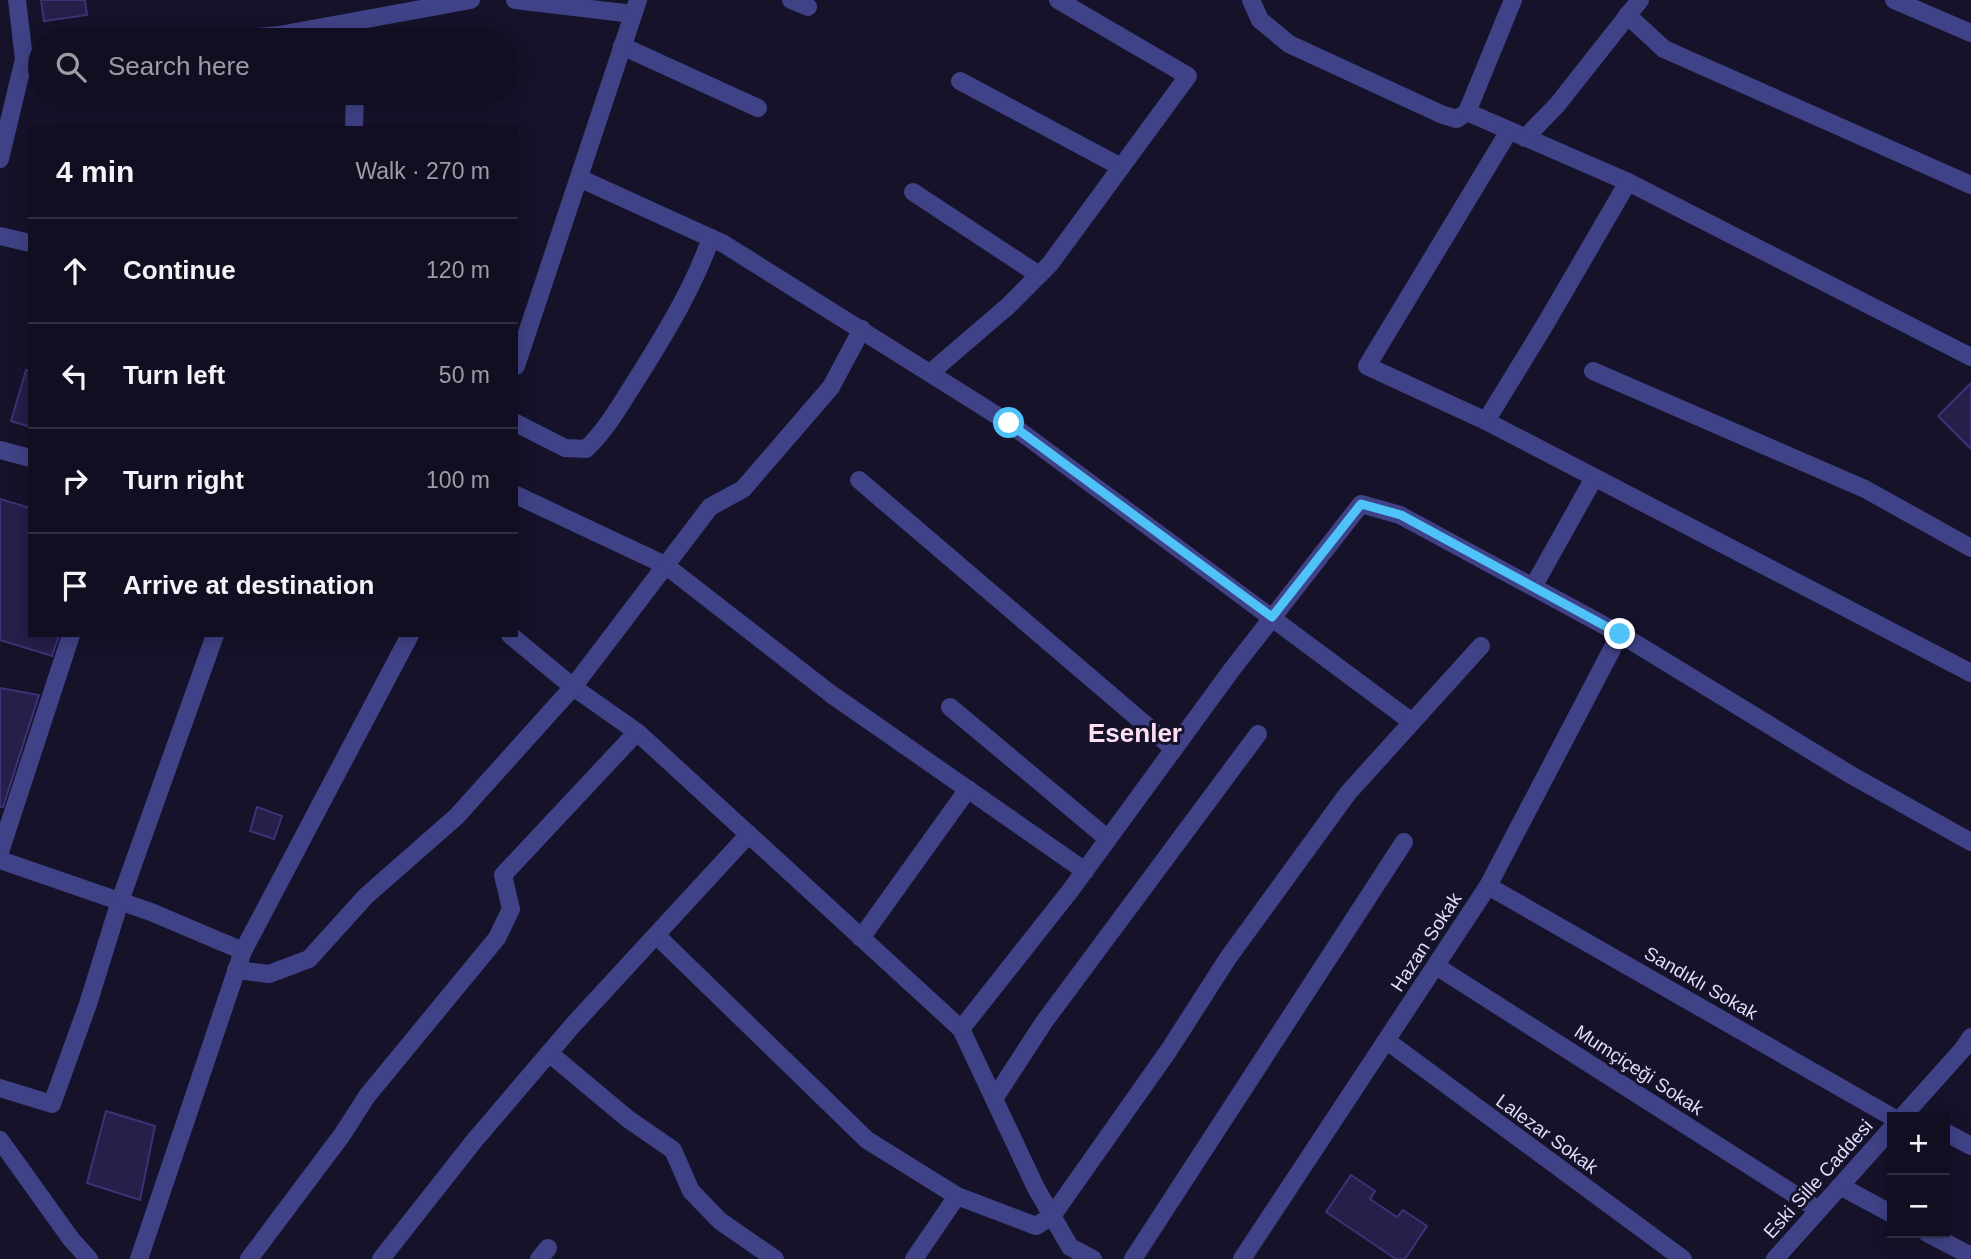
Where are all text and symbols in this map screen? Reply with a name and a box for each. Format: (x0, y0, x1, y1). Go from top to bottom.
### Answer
search box (28, 28, 518, 105)
icon: search (52, 48, 90, 86)
text: Search here (108, 51, 250, 81)
text: 4 min (56, 155, 134, 188)
text: Walk · 270 m (355, 158, 490, 184)
icon: ahead (56, 252, 94, 290)
text: Continue (123, 255, 236, 285)
text: 120 m (426, 257, 490, 283)
icon: left (56, 357, 94, 395)
text: Turn left (123, 360, 225, 390)
text: 50 m (439, 362, 490, 388)
route start (993, 407, 1024, 438)
icon: right (56, 462, 94, 500)
text: Turn right (123, 465, 244, 495)
text: 100 m (426, 467, 490, 493)
icon: arrive (56, 567, 94, 605)
text: Arrive at destination (123, 570, 374, 600)
route end (1604, 618, 1635, 649)
district label: Esenler (1088, 718, 1182, 748)
street label: Hazan Sokak (1386, 888, 1466, 995)
street label: Sandıklı Sokak (1641, 942, 1762, 1024)
street label: Mumçiçeği Sokak (1571, 1021, 1708, 1120)
street label: Lalezar Sokak (1492, 1090, 1602, 1178)
map controls (1887, 1112, 1950, 1238)
button: + (1887, 1112, 1950, 1175)
street label: Eski Sille Caddesi (1759, 1115, 1877, 1243)
button: − (1887, 1175, 1950, 1238)

